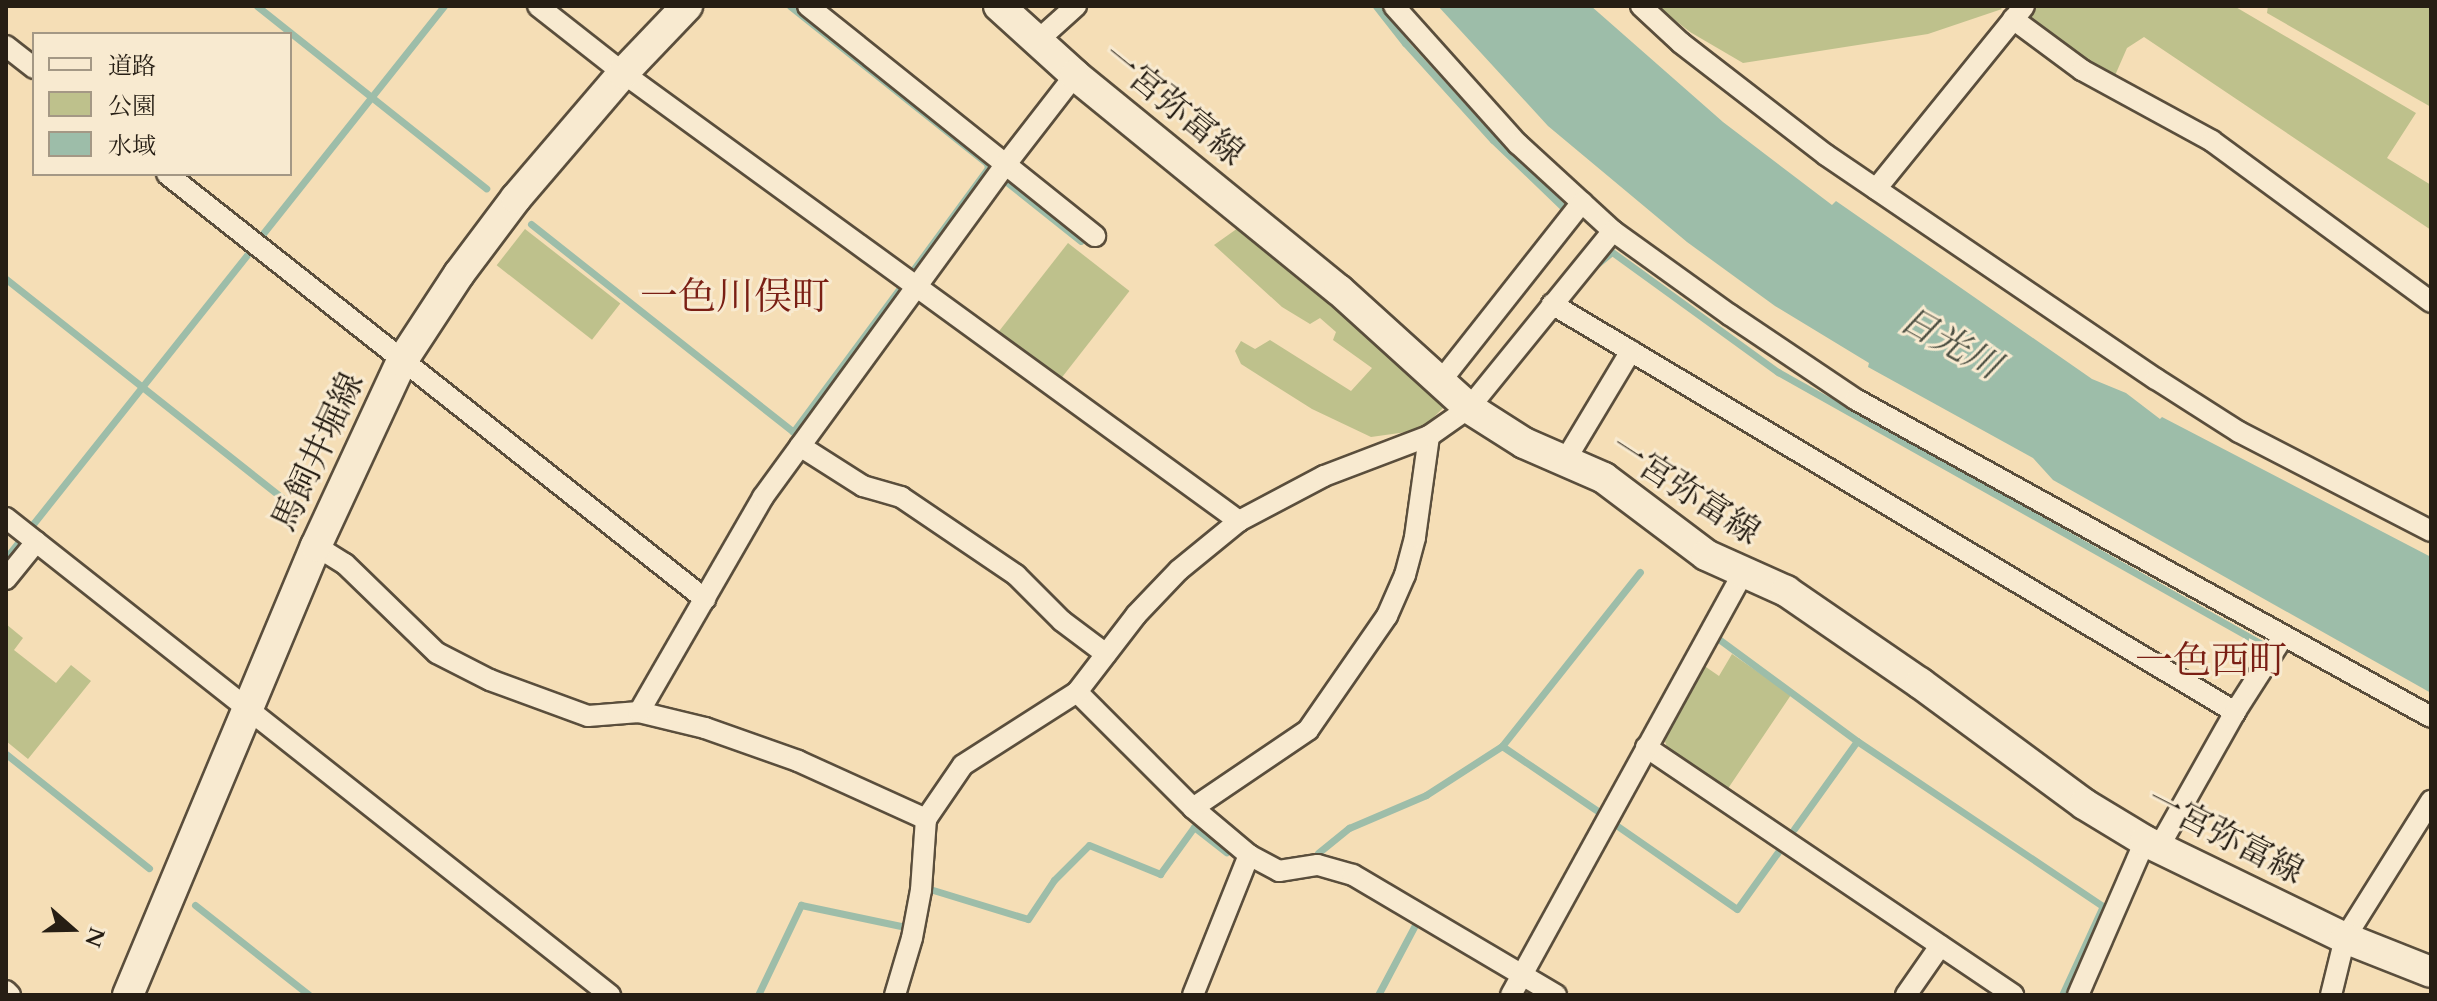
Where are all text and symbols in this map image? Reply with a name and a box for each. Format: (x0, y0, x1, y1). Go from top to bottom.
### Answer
legend (32, 32, 292, 176)
street label: 一宮弥富線 (1094, 36, 1252, 174)
text: 道路 (108, 50, 156, 83)
text: 公園 (108, 90, 156, 123)
text: 水域 (108, 130, 156, 163)
district label: 一色川俣町 (640, 275, 830, 321)
water label: 日光川 (1892, 298, 2008, 388)
street label: 馬飼井堀線 (264, 366, 372, 538)
street label: 一宮弥富線 (1603, 427, 1767, 553)
district label: 一色西町 (2135, 639, 2287, 685)
street label: 一宮弥富線 (2140, 779, 2310, 893)
north arrow (32, 889, 112, 969)
text: N (77, 923, 112, 951)

